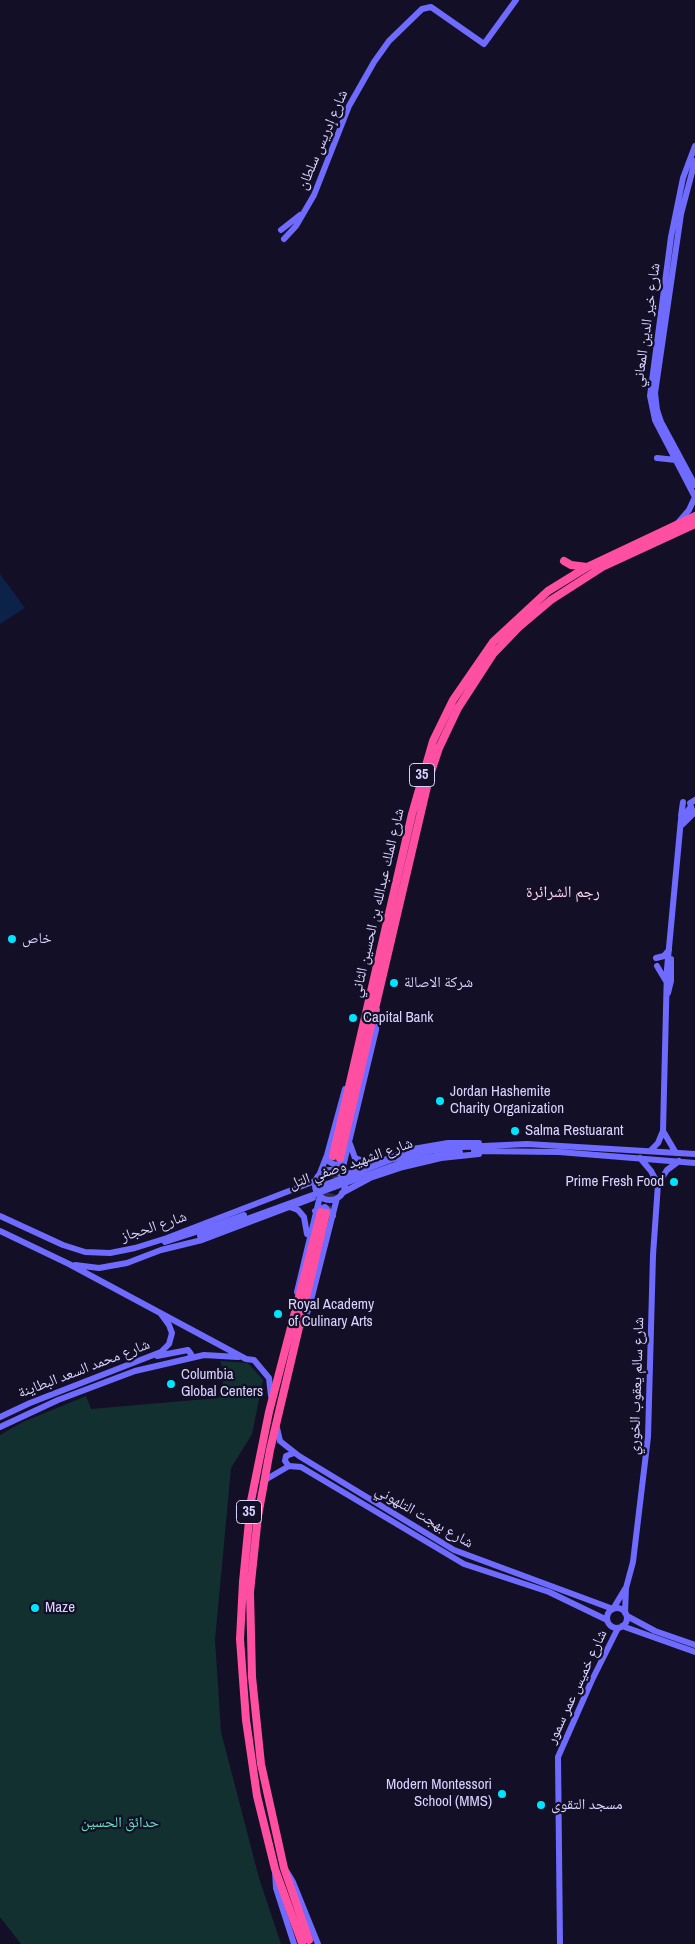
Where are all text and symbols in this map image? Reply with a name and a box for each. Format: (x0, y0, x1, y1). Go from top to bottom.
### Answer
street label: شارع إدريس سلطان (294, 87, 352, 193)
street label: شارع خير الدين المعاني (629, 262, 665, 388)
road number: 35 (410, 764, 434, 786)
street label: شارع الملك عبدالله بن الحسين الثاني (347, 807, 409, 999)
district label: رجم الشرائرة (526, 883, 600, 903)
place label: خاص (22, 930, 52, 948)
marker: خاص (6, 933, 18, 945)
place label: شركة الاصالة (404, 974, 473, 992)
marker: شركة الاصالة (388, 977, 400, 989)
place label: Capital Bank (363, 1009, 433, 1027)
marker: Capital Bank (347, 1012, 359, 1024)
place label: Jordan Hashemite Charity Organization (450, 1083, 564, 1118)
marker: Jordan Hashemite Charity Organization (434, 1095, 446, 1107)
place label: Salma Restuarant (525, 1122, 623, 1140)
marker: Salma Restuarant (509, 1125, 521, 1137)
street label: شارع الشهيد وصفي التل (287, 1134, 415, 1194)
place label: Prime Fresh Food (565, 1173, 664, 1191)
marker: Prime Fresh Food (668, 1176, 680, 1188)
street label: شارع الحجاز (119, 1208, 189, 1246)
place label: Royal Academy of Culinary Arts (288, 1296, 374, 1331)
marker: Royal Academy of Culinary Arts (272, 1308, 284, 1320)
street label: شارع سالم يعقوب الخوري (626, 1317, 648, 1455)
street label: شارع محمد السعد البطاينة (16, 1336, 152, 1402)
place label: Columbia Global Centers (181, 1366, 263, 1401)
marker: Columbia Global Centers (165, 1378, 177, 1390)
street label: شارع بهجت التلهوني (372, 1482, 476, 1552)
road number: 35 (236, 1500, 262, 1524)
place label: Maze (45, 1599, 75, 1617)
marker: Maze (29, 1602, 41, 1614)
street label: شارع خميس عمر سمور (543, 1627, 611, 1747)
place label: Modern Montessori School (MMS) (386, 1776, 492, 1811)
marker: Modern Montessori School (MMS) (496, 1788, 508, 1800)
place label: مسجد التقوى (551, 1796, 623, 1814)
marker: مسجد التقوى (535, 1799, 547, 1811)
park label: حدائق الحسين (81, 1814, 159, 1832)

